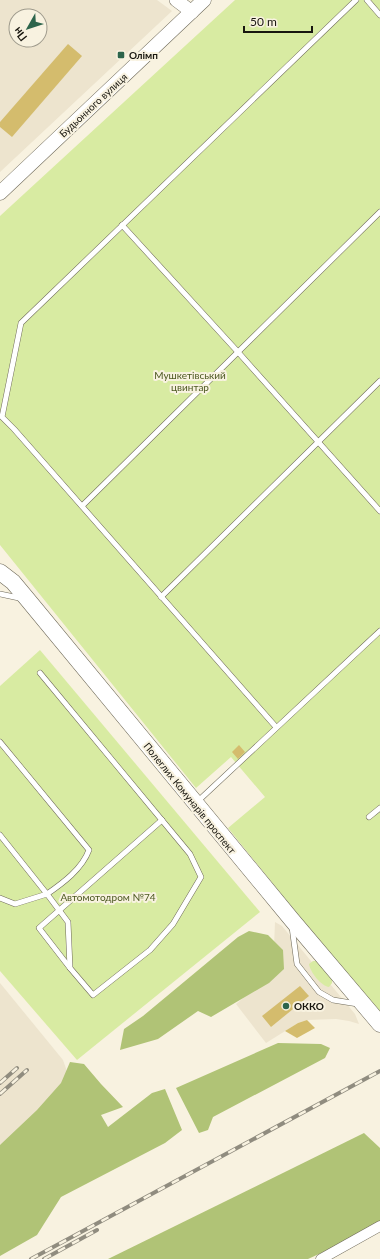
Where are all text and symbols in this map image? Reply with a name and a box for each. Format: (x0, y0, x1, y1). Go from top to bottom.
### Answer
north arrow (8, 8, 48, 48)
scale bar (244, 8, 312, 34)
text: 50 m (250, 14, 277, 29)
text: Пн (10, 25, 29, 44)
place label: Олімп (129, 49, 158, 61)
marker: Олімп (116, 50, 126, 60)
street label: Будьонного вулиця (57, 70, 129, 140)
park label: Мушкетівський цвинтар (154, 369, 226, 393)
street label: Полеглих Комунарів проспект (141, 740, 239, 856)
park label: Автомотодром №74 (60, 891, 156, 903)
place label: ОККО (294, 1000, 324, 1012)
marker: ОККО (281, 1001, 291, 1011)

